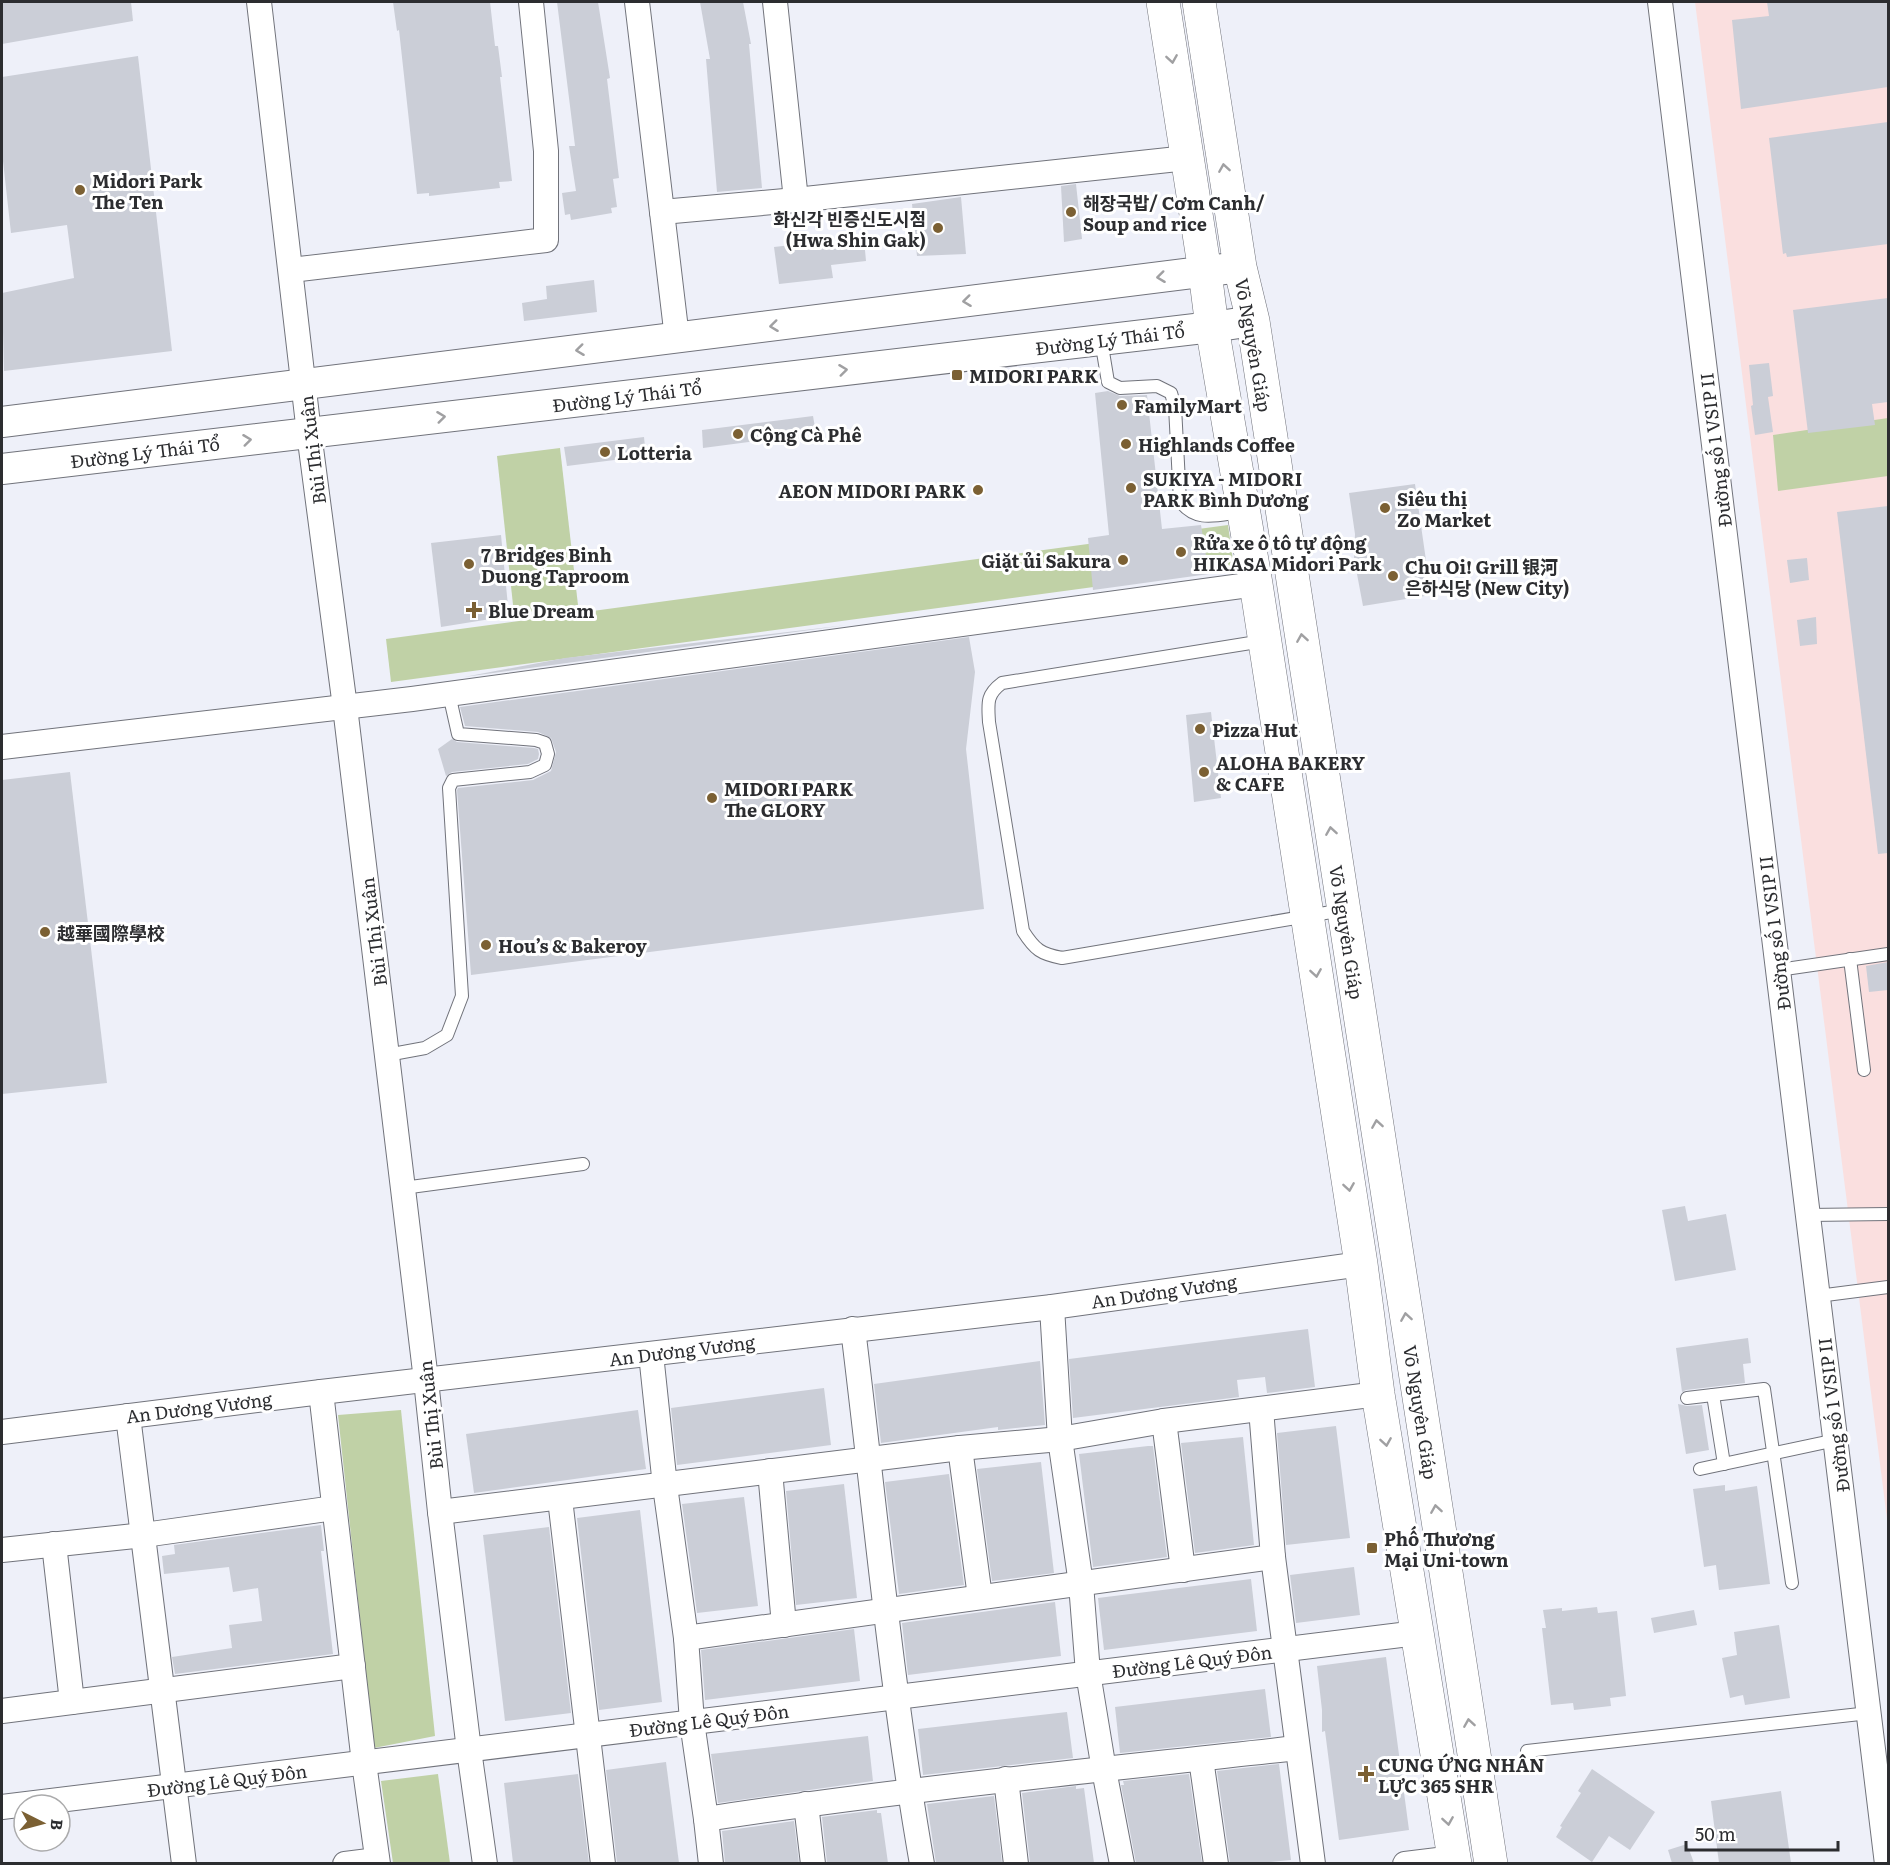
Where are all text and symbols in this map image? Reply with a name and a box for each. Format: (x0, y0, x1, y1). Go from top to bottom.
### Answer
one-way arrow (1166, 55, 1178, 64)
one-way arrow (1219, 163, 1231, 173)
place label: Midori Park The Ten (92, 167, 203, 215)
marker: Midori Park The Ten (73, 183, 87, 197)
place label: 해장국밥/ Cơm Canh/ Soup and rice (1083, 189, 1265, 237)
place label: 화신각 빈증신도시점 (Hwa Shin Gak) (773, 205, 926, 253)
marker: 해장국밥/ Cơm Canh/ Soup and rice (1064, 205, 1078, 219)
marker: 화신각 빈증신도시점 (Hwa Shin Gak) (931, 221, 945, 235)
one-way arrow (1156, 270, 1166, 283)
street label: Võ Nguyên Giáp (1229, 276, 1279, 414)
one-way arrow (963, 295, 972, 307)
street label: Đường Lý Thái Tổ (1034, 316, 1186, 362)
one-way arrow (769, 319, 779, 331)
one-way arrow (576, 343, 585, 355)
place label: MIDORI PARK (969, 362, 1098, 389)
one-way arrow (839, 365, 848, 377)
marker: MIDORI PARK (950, 368, 964, 382)
street label: Đường số 1 VSIP II (1692, 371, 1738, 529)
street label: Đường Lý Thái Tổ (551, 373, 703, 419)
place label: FamilyMart (1134, 392, 1242, 419)
street label: Bùi Thị Xuân (292, 394, 332, 506)
marker: FamilyMart (1115, 398, 1129, 412)
one-way arrow (436, 412, 446, 424)
place label: Cộng Cà Phê (750, 421, 862, 448)
marker: Cộng Cà Phê (731, 427, 745, 441)
street label: Đường Lý Thái Tổ (69, 429, 221, 475)
place label: Highlands Coffee (1138, 431, 1295, 458)
one-way arrow (243, 434, 252, 447)
marker: Highlands Coffee (1119, 437, 1133, 451)
place label: Lotteria (617, 439, 693, 466)
marker: Lotteria (598, 445, 612, 459)
place label: SUKIYA - MIDORI PARK Bình Dương (1143, 465, 1310, 513)
place label: AEON MIDORI PARK (778, 477, 966, 504)
marker: SUKIYA - MIDORI PARK Bình Dương (1124, 481, 1138, 495)
marker: AEON MIDORI PARK (971, 483, 985, 497)
place label: Siêu thị Zo Market (1397, 485, 1491, 533)
marker: Siêu thị Zo Market (1378, 501, 1392, 515)
place label: Rửa xe ô tô tự động HIKASA Midori Park (1193, 529, 1383, 577)
place label: 7 Bridges Binh Duong Taproom (481, 541, 629, 589)
marker: Rửa xe ô tô tự động HIKASA Midori Park (1174, 545, 1188, 559)
place label: Giặt ủi Sakura (981, 547, 1112, 574)
marker: Giặt ủi Sakura (1116, 553, 1130, 567)
place label: Chu Oi! Grill 银河 은하식당 (New City) (1405, 553, 1570, 601)
marker: 7 Bridges Binh Duong Taproom (462, 557, 476, 571)
marker: Chu Oi! Grill 银河 은하식당 (New City) (1386, 569, 1400, 583)
place label: Blue Dream (488, 597, 594, 624)
marker: Blue Dream (465, 601, 483, 619)
one-way arrow (1296, 634, 1308, 643)
place label: Pizza Hut (1212, 716, 1298, 743)
marker: Pizza Hut (1193, 722, 1207, 736)
place label: ALOHA BAKERY & CAFE (1216, 749, 1365, 797)
marker: ALOHA BAKERY & CAFE (1197, 765, 1211, 779)
place label: MIDORI PARK The GLORY (724, 775, 853, 823)
marker: MIDORI PARK The GLORY (705, 791, 719, 805)
one-way arrow (1326, 826, 1338, 836)
street label: Đường số 1 VSIP II (1751, 854, 1797, 1012)
street label: Võ Nguyên Giáp (1323, 863, 1371, 1001)
street label: Bùi Thị Xuân (353, 876, 393, 988)
place label: 越華國際學校 (57, 919, 165, 946)
marker: 越華國際學校 (38, 925, 52, 939)
place label: Hou’s & Bakeroy (498, 932, 647, 959)
marker: Hou’s & Bakeroy (479, 938, 493, 952)
one-way arrow (1309, 968, 1322, 978)
one-way arrow (1371, 1119, 1383, 1128)
one-way arrow (1343, 1182, 1355, 1191)
street label: An Dương Vương (1089, 1267, 1240, 1315)
one-way arrow (1401, 1312, 1413, 1321)
street label: An Dương Vương (607, 1328, 758, 1372)
street label: Đường số 1 VSIP II (1810, 1336, 1856, 1494)
street label: Võ Nguyên Giáp (1397, 1343, 1445, 1481)
street label: Bùi Thị Xuân (411, 1359, 449, 1471)
street label: An Dương Vương (124, 1385, 275, 1429)
one-way arrow (1379, 1438, 1391, 1447)
one-way arrow (1431, 1505, 1443, 1514)
place label: Phố Thương Mại Uni-town (1384, 1525, 1509, 1573)
marker: Phố Thương Mại Uni-town (1365, 1541, 1379, 1555)
street label: Đường Lê Quý Đôn (1110, 1638, 1274, 1684)
street label: Đường Lê Quý Đôn (627, 1697, 791, 1743)
one-way arrow (1464, 1718, 1476, 1727)
place label: CUNG ỨNG NHÂN LỰC 365 SHR (1378, 1751, 1544, 1799)
street label: Đường Lê Quý Đôn (145, 1757, 309, 1803)
marker: CUNG ỨNG NHÂN LỰC 365 SHR (1359, 1767, 1373, 1781)
north arrow (12, 1793, 72, 1853)
scale bar (1686, 1814, 1838, 1852)
one-way arrow (1441, 1816, 1454, 1826)
text: B (45, 1818, 70, 1831)
text: 50 m (1695, 1820, 1736, 1847)

